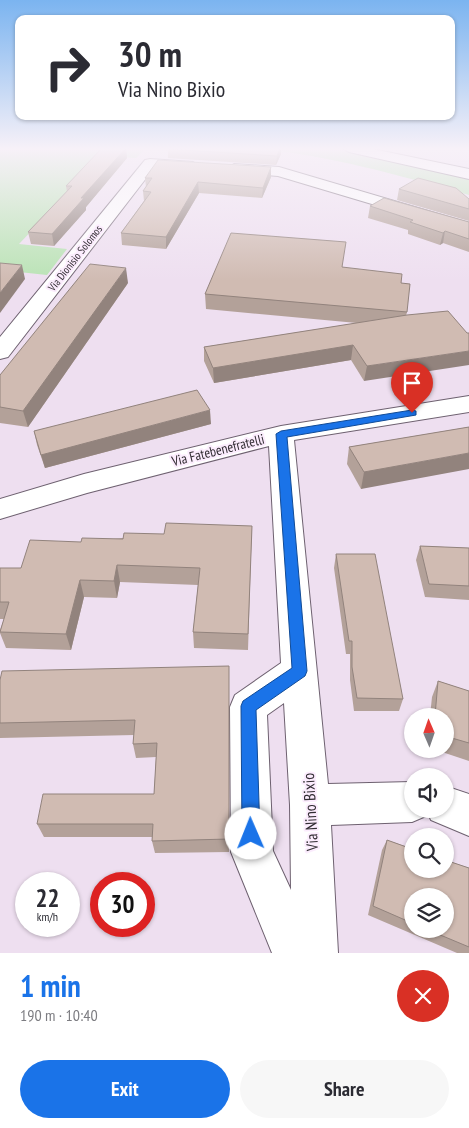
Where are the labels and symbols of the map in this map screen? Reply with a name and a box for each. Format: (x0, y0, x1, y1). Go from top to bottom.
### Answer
street label: Via Dionisio Solomos (44, 222, 105, 295)
pin (391, 362, 433, 413)
street label: Via Fatebenefratelli (169, 430, 266, 470)
north arrow (404, 708, 454, 758)
street label: Via Nino Bixio (298, 772, 322, 853)
position arrow (224, 807, 276, 859)
speed limit sign: 30 (90, 872, 155, 937)

